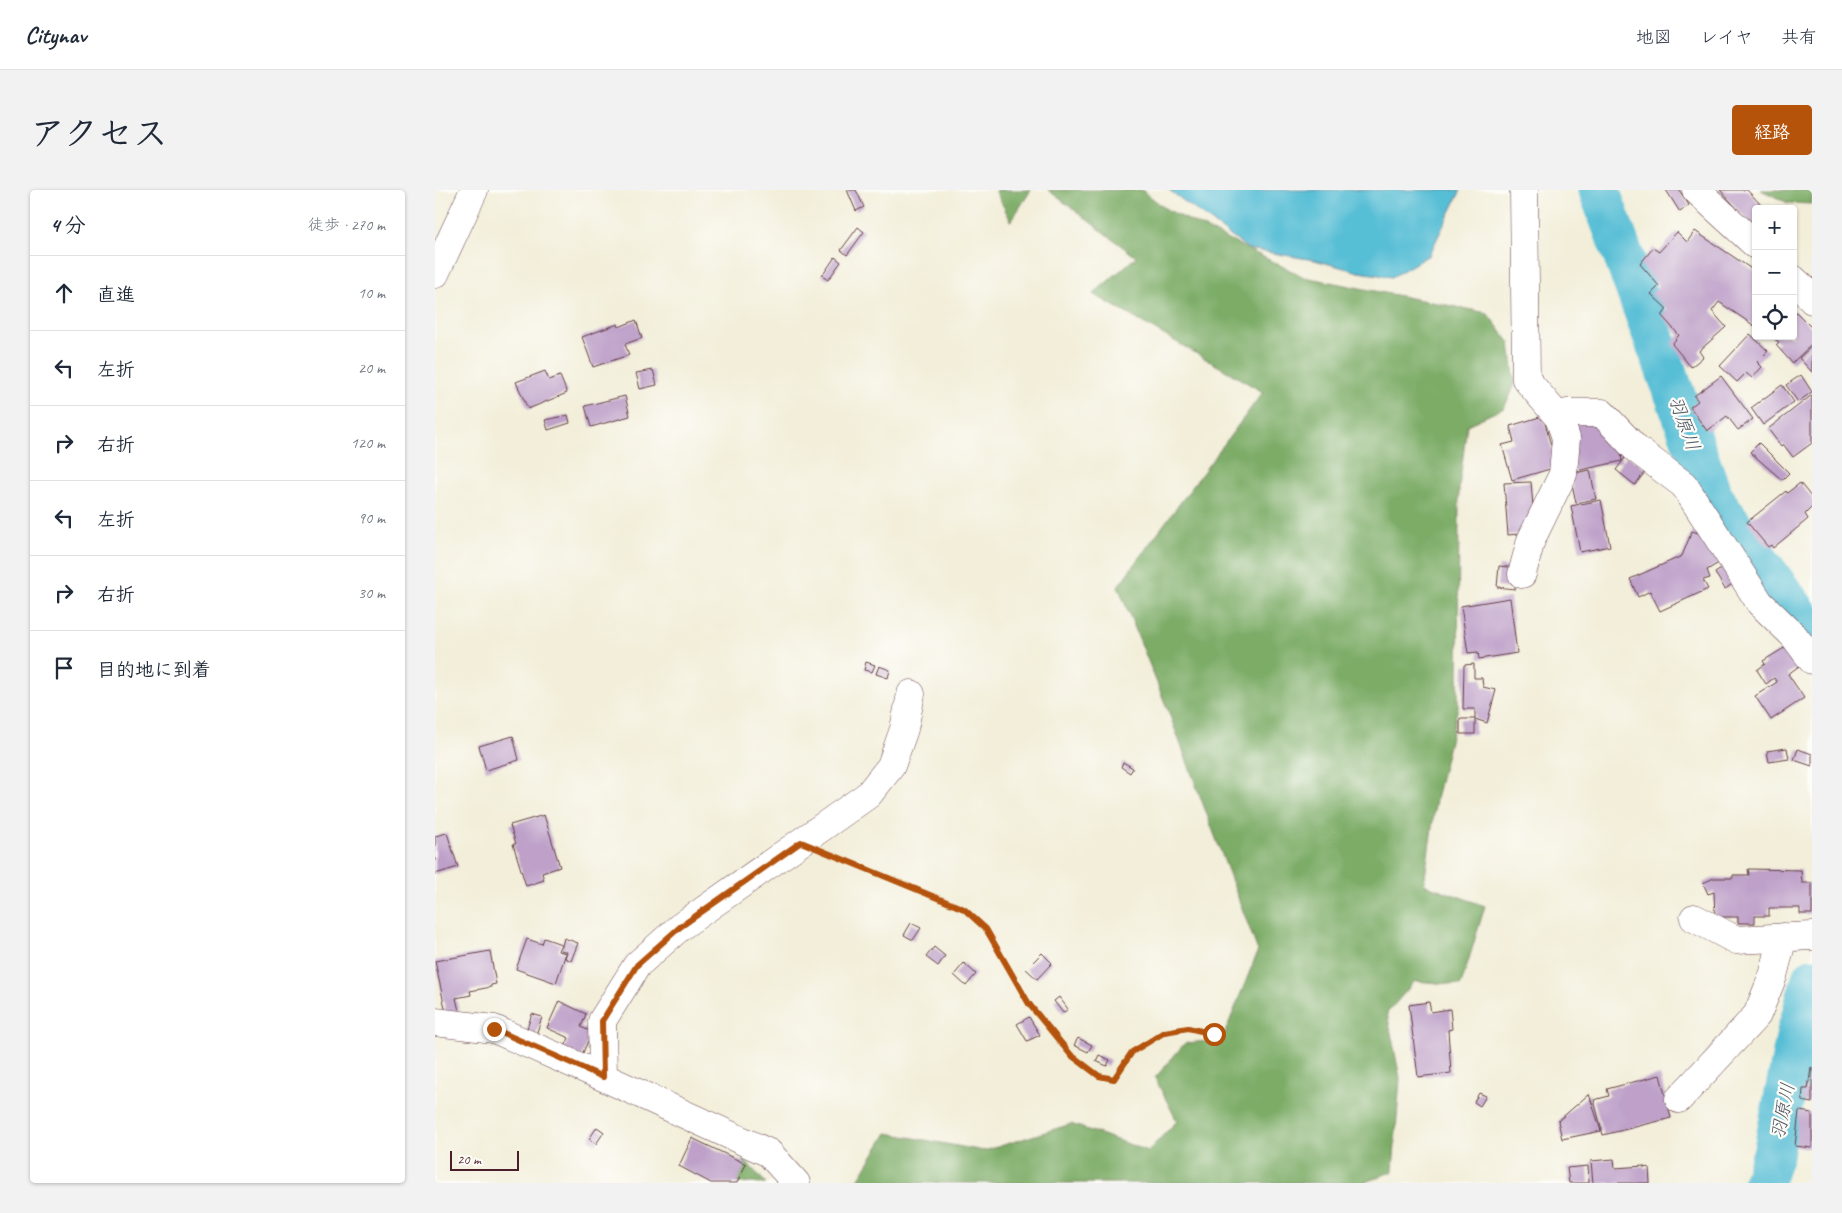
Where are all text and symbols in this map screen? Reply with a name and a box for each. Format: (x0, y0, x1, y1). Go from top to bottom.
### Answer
text: Citynav (25, 20, 86, 50)
text: 地図 (1636, 26, 1672, 48)
text: レイヤ (1700, 26, 1753, 48)
text: 共有 (1781, 26, 1817, 48)
button: 経路 (1732, 105, 1812, 155)
text: アクセス (30, 111, 168, 156)
map controls (1752, 205, 1797, 340)
button: + (1752, 205, 1797, 250)
text: 4 分 (50, 212, 86, 238)
text: 徒歩 · 270 m (308, 215, 385, 235)
button: − (1752, 250, 1797, 295)
icon: ahead (50, 279, 78, 307)
text: 直進 (97, 283, 135, 307)
text: 10 m (358, 283, 385, 303)
button: locate (1752, 295, 1797, 340)
icon: left (50, 354, 78, 382)
text: 左折 (97, 358, 135, 382)
text: 20 m (358, 358, 385, 378)
water label: 羽原川 (1663, 392, 1705, 454)
icon: right (50, 429, 78, 457)
text: 右折 (97, 433, 135, 457)
text: 120 m (351, 433, 385, 453)
icon: left (50, 504, 78, 532)
text: 左折 (97, 508, 135, 532)
text: 90 m (358, 508, 385, 528)
icon: right (50, 579, 78, 607)
text: 右折 (97, 583, 135, 607)
text: 30 m (358, 583, 385, 603)
icon: arrive (50, 654, 78, 682)
text: 目的地に到着 (97, 658, 211, 682)
route end (483, 1018, 506, 1041)
route start (1203, 1023, 1226, 1046)
water label: 羽原川 (1766, 1081, 1800, 1141)
scale bar (450, 1148, 519, 1171)
text: 20 m (457, 1151, 481, 1168)

